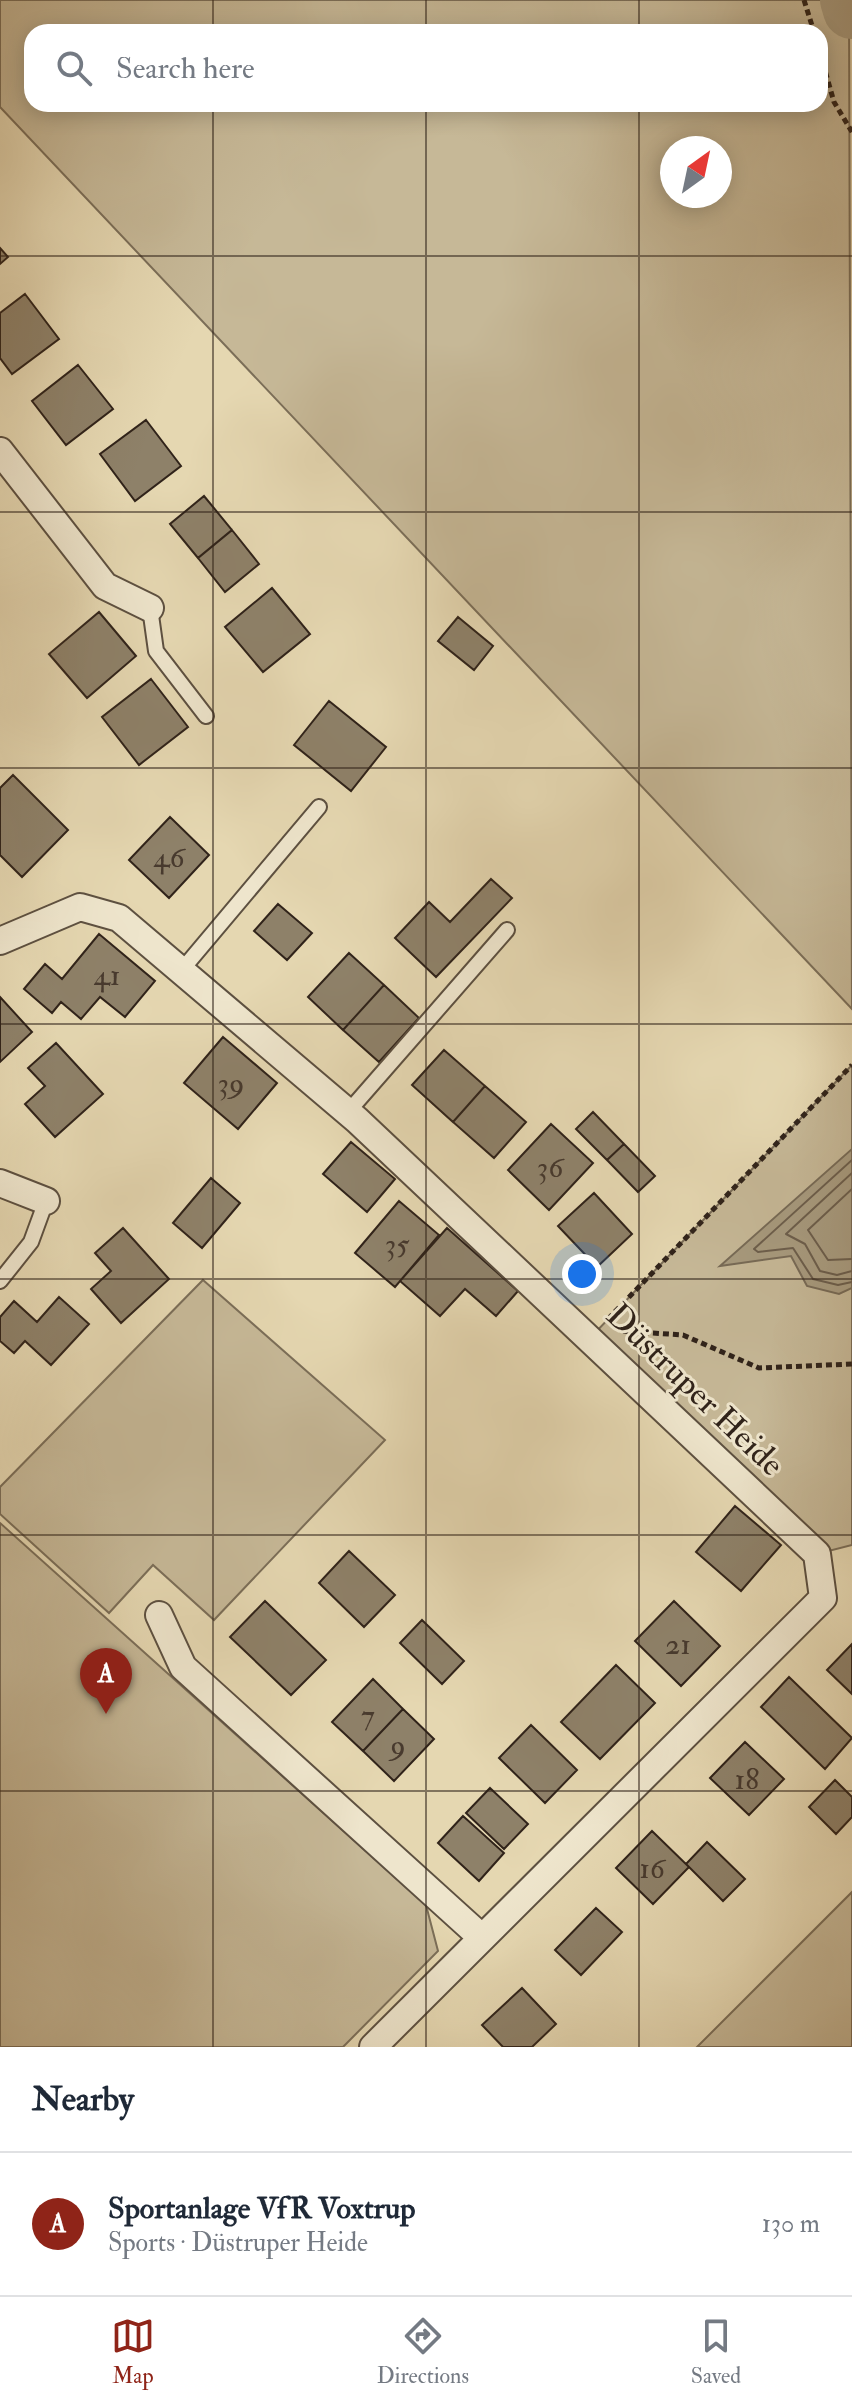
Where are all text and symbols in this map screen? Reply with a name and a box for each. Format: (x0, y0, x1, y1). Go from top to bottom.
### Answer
search box (24, 24, 828, 112)
icon: search (52, 46, 96, 90)
text: Search here (116, 50, 255, 87)
north arrow (660, 136, 732, 208)
house number: 46 (153, 839, 187, 876)
house number: 41 (94, 957, 120, 994)
house number: 39 (218, 1065, 244, 1102)
house number: 36 (537, 1149, 565, 1186)
house number: 35 (385, 1226, 410, 1263)
your location (562, 1254, 602, 1294)
street label: Düstruper Heide (597, 1294, 793, 1486)
house number: 21 (665, 1626, 691, 1663)
pin: A (80, 1648, 132, 1714)
house number: 7 (361, 1697, 375, 1734)
house number: 9 (388, 1727, 406, 1764)
house number: 18 (735, 1761, 759, 1798)
house number: 16 (639, 1850, 667, 1887)
text: Nearby (32, 2078, 134, 2121)
text: Sportanlage VfR Voxtrup (108, 2190, 415, 2227)
text: A (50, 2208, 66, 2240)
text: 130 m (762, 2208, 820, 2240)
text: Sports · Düstruper Heide (108, 2227, 368, 2259)
tab: Map (111, 2314, 155, 2390)
tab: Directions (377, 2314, 469, 2390)
tab: Saved (691, 2314, 741, 2390)

